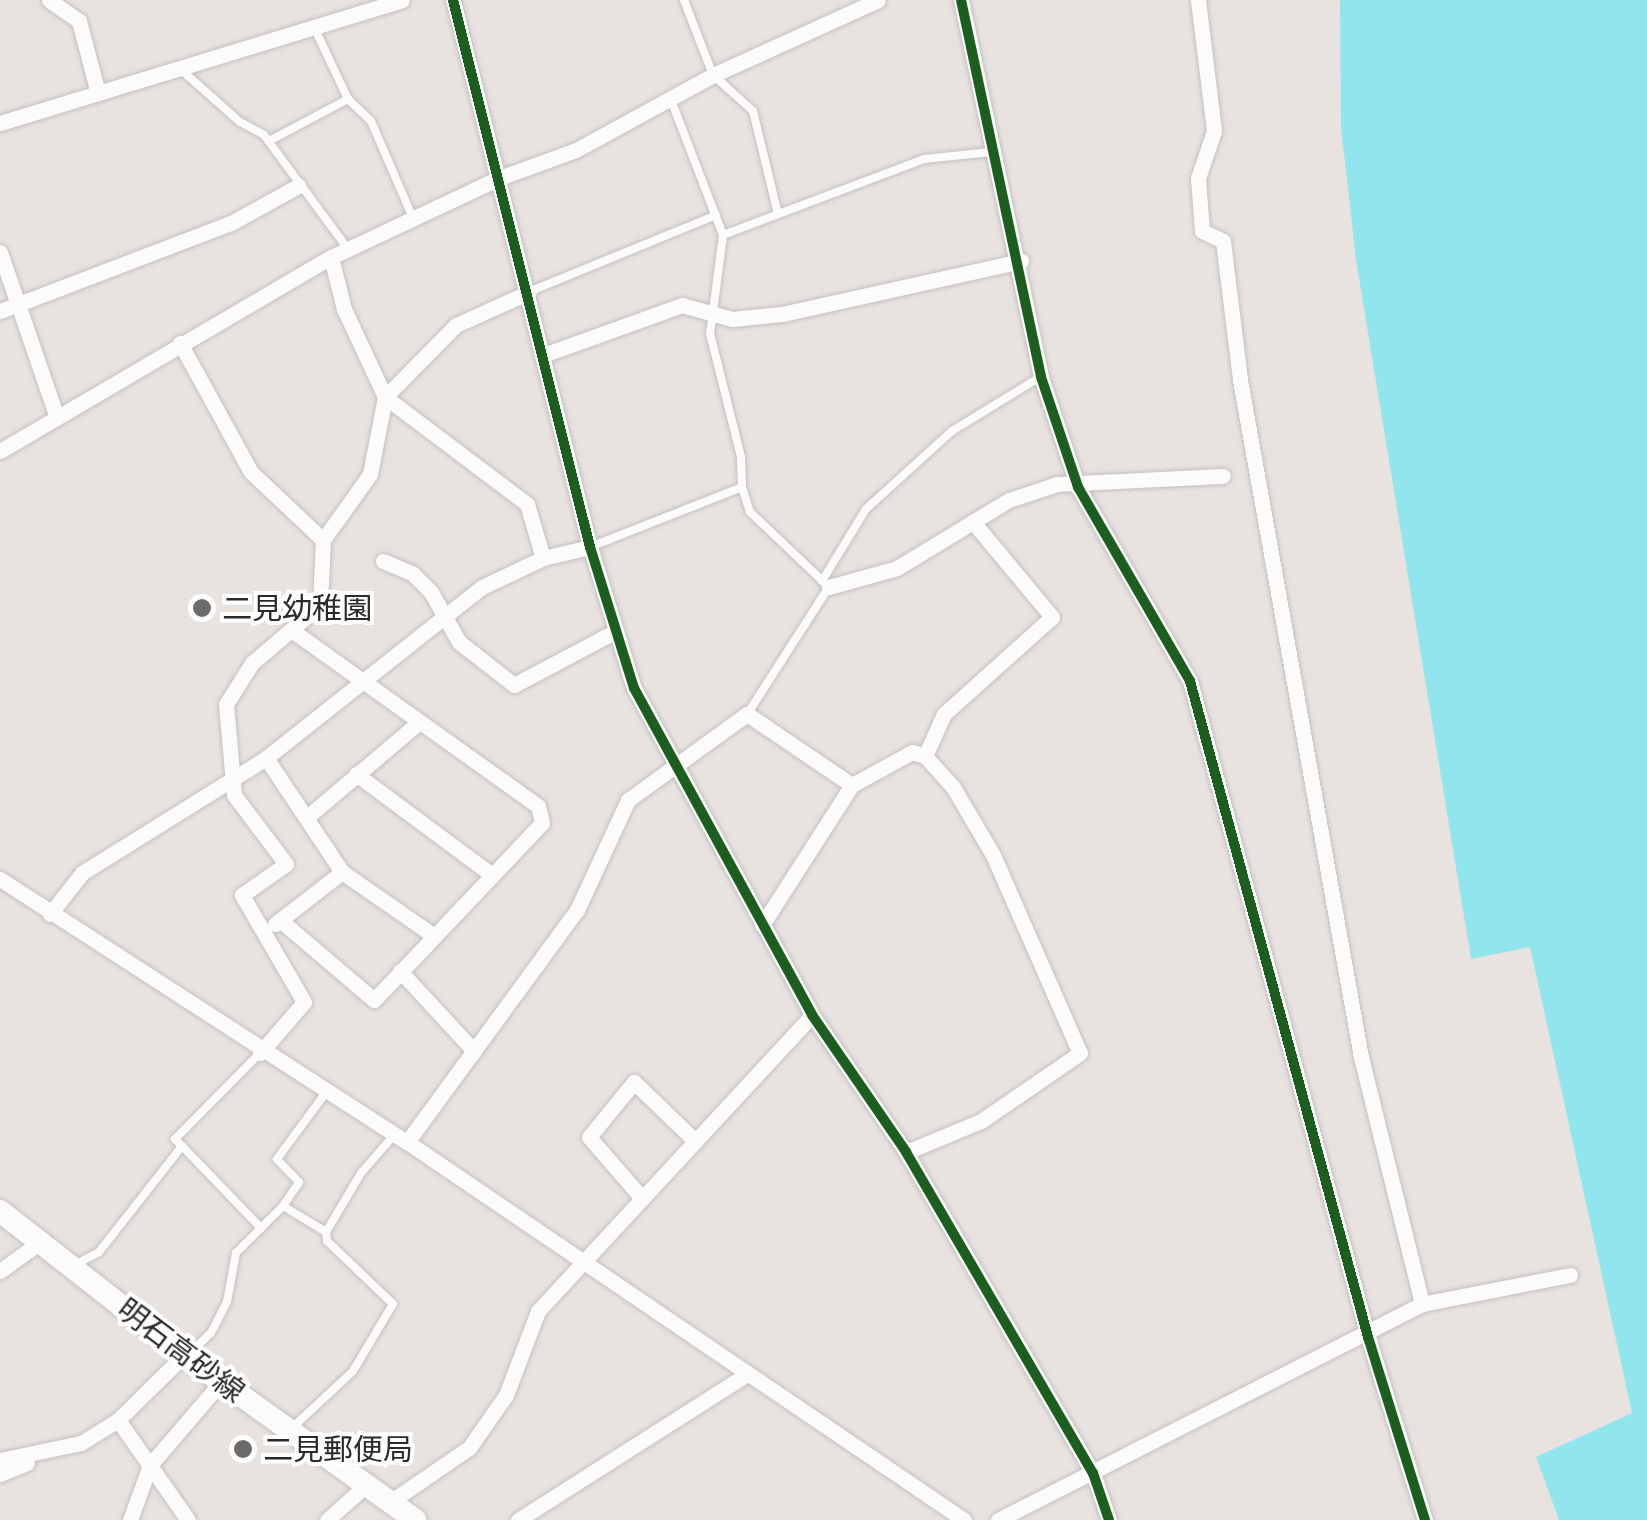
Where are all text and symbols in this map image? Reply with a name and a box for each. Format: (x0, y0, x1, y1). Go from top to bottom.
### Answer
place label: 二見幼稚園 (222, 590, 372, 626)
marker: 二見幼稚園 (191, 597, 213, 619)
street label: 明石高砂線 (110, 1290, 252, 1410)
place label: 二見郵便局 (263, 1431, 413, 1467)
marker: 二見郵便局 (232, 1438, 254, 1460)

